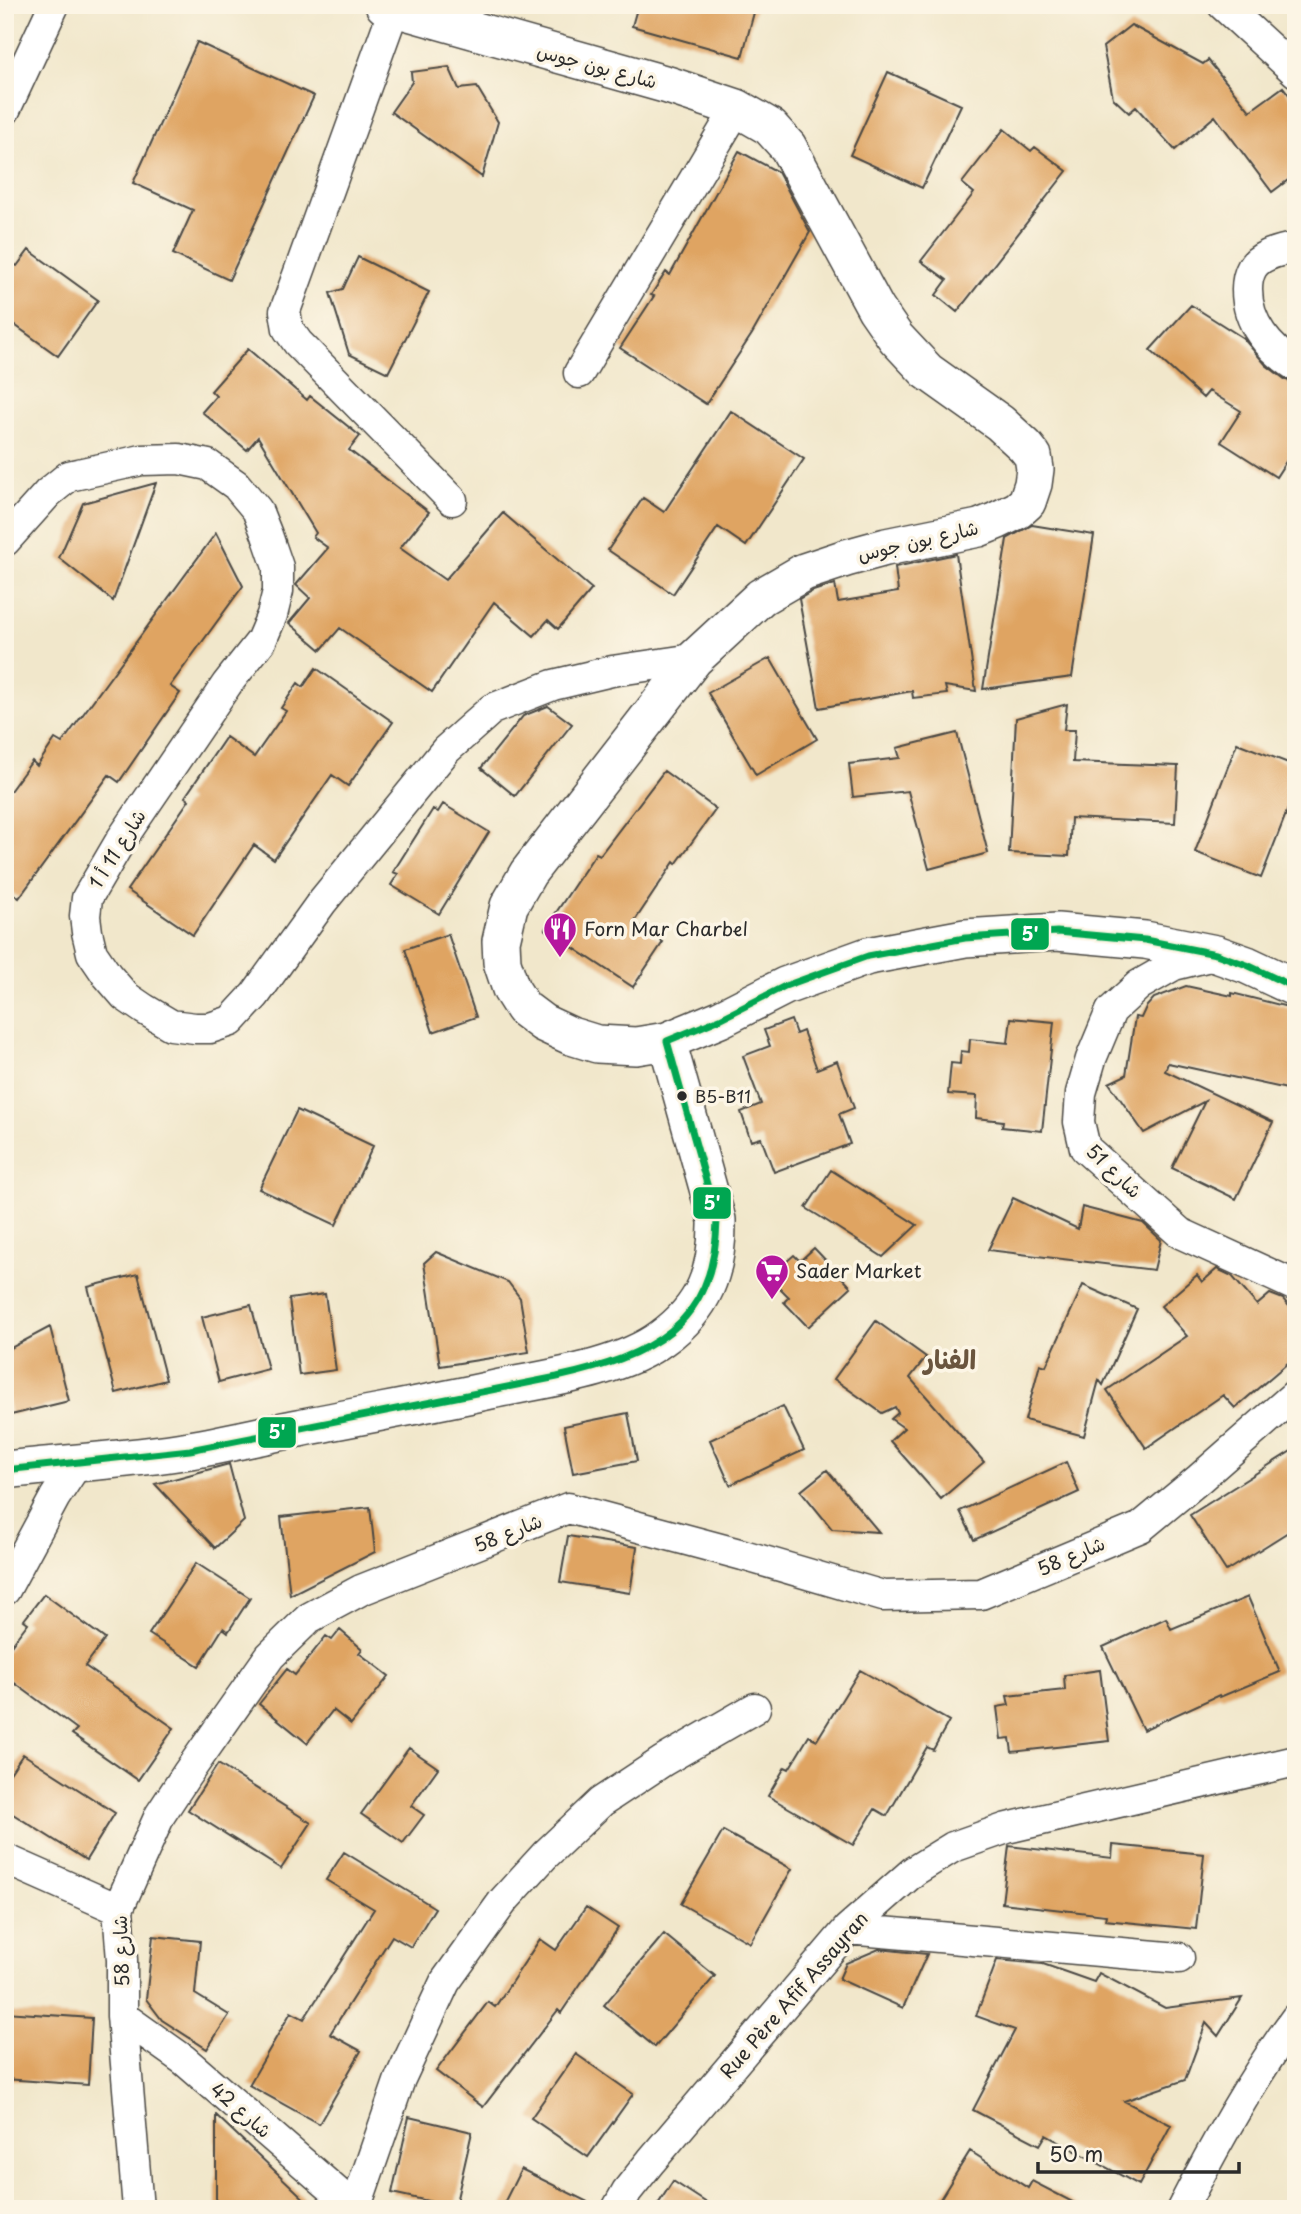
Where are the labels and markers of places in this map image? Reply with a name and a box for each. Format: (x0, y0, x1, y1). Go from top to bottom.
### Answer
restaurant icon: Forn Mar Charbel (541, 910, 579, 959)
place label: Forn Mar Charbel (584, 914, 748, 942)
place label: B5-B11 (695, 1083, 751, 1109)
marker: B5-B11 (675, 1089, 689, 1103)
supermarket icon: Sader Market (753, 1252, 791, 1301)
place label: Sader Market (796, 1256, 922, 1284)

